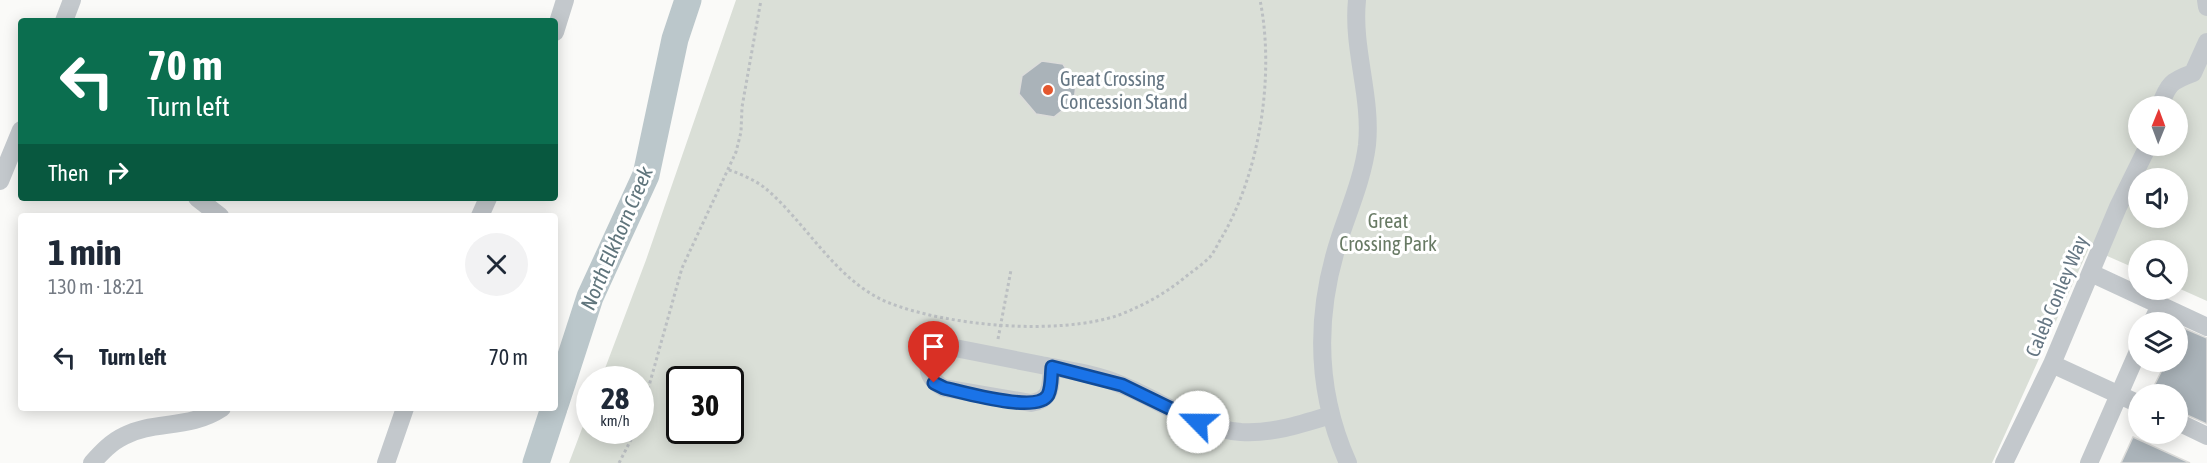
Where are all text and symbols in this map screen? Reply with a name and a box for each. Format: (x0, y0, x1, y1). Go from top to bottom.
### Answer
text: 70 m (147, 41, 222, 89)
icon: left (48, 42, 126, 120)
place label: Great Crossing Concession Stand (1060, 67, 1188, 113)
marker: Great Crossing Concession Stand (1041, 83, 1055, 97)
text: Turn left (147, 91, 230, 122)
north arrow (2128, 96, 2188, 156)
map controls (2128, 96, 2188, 444)
icon: right (101, 156, 134, 189)
text: Then (48, 160, 89, 186)
water label: North Elkhorn Creek (575, 162, 657, 313)
button: sound (2128, 168, 2188, 228)
park label: Great Crossing Park (1339, 209, 1437, 255)
text: 1 min (48, 231, 122, 273)
street label: Caleb Conley Way (2020, 232, 2092, 360)
button: close (465, 233, 528, 296)
button: search (2128, 240, 2188, 300)
text: 130 m · 18:21 (48, 275, 144, 298)
button: layers (2128, 312, 2188, 372)
pin (908, 321, 959, 383)
icon: arrive (917, 330, 950, 363)
icon: left (48, 341, 81, 374)
text: Turn left (99, 344, 166, 370)
text: 70 m (488, 344, 528, 370)
speed limit sign: 30 (666, 366, 744, 444)
text: 28 (601, 381, 629, 415)
button: + (2128, 384, 2188, 444)
position arrow (1166, 390, 1230, 454)
text: km/h (600, 412, 630, 429)

